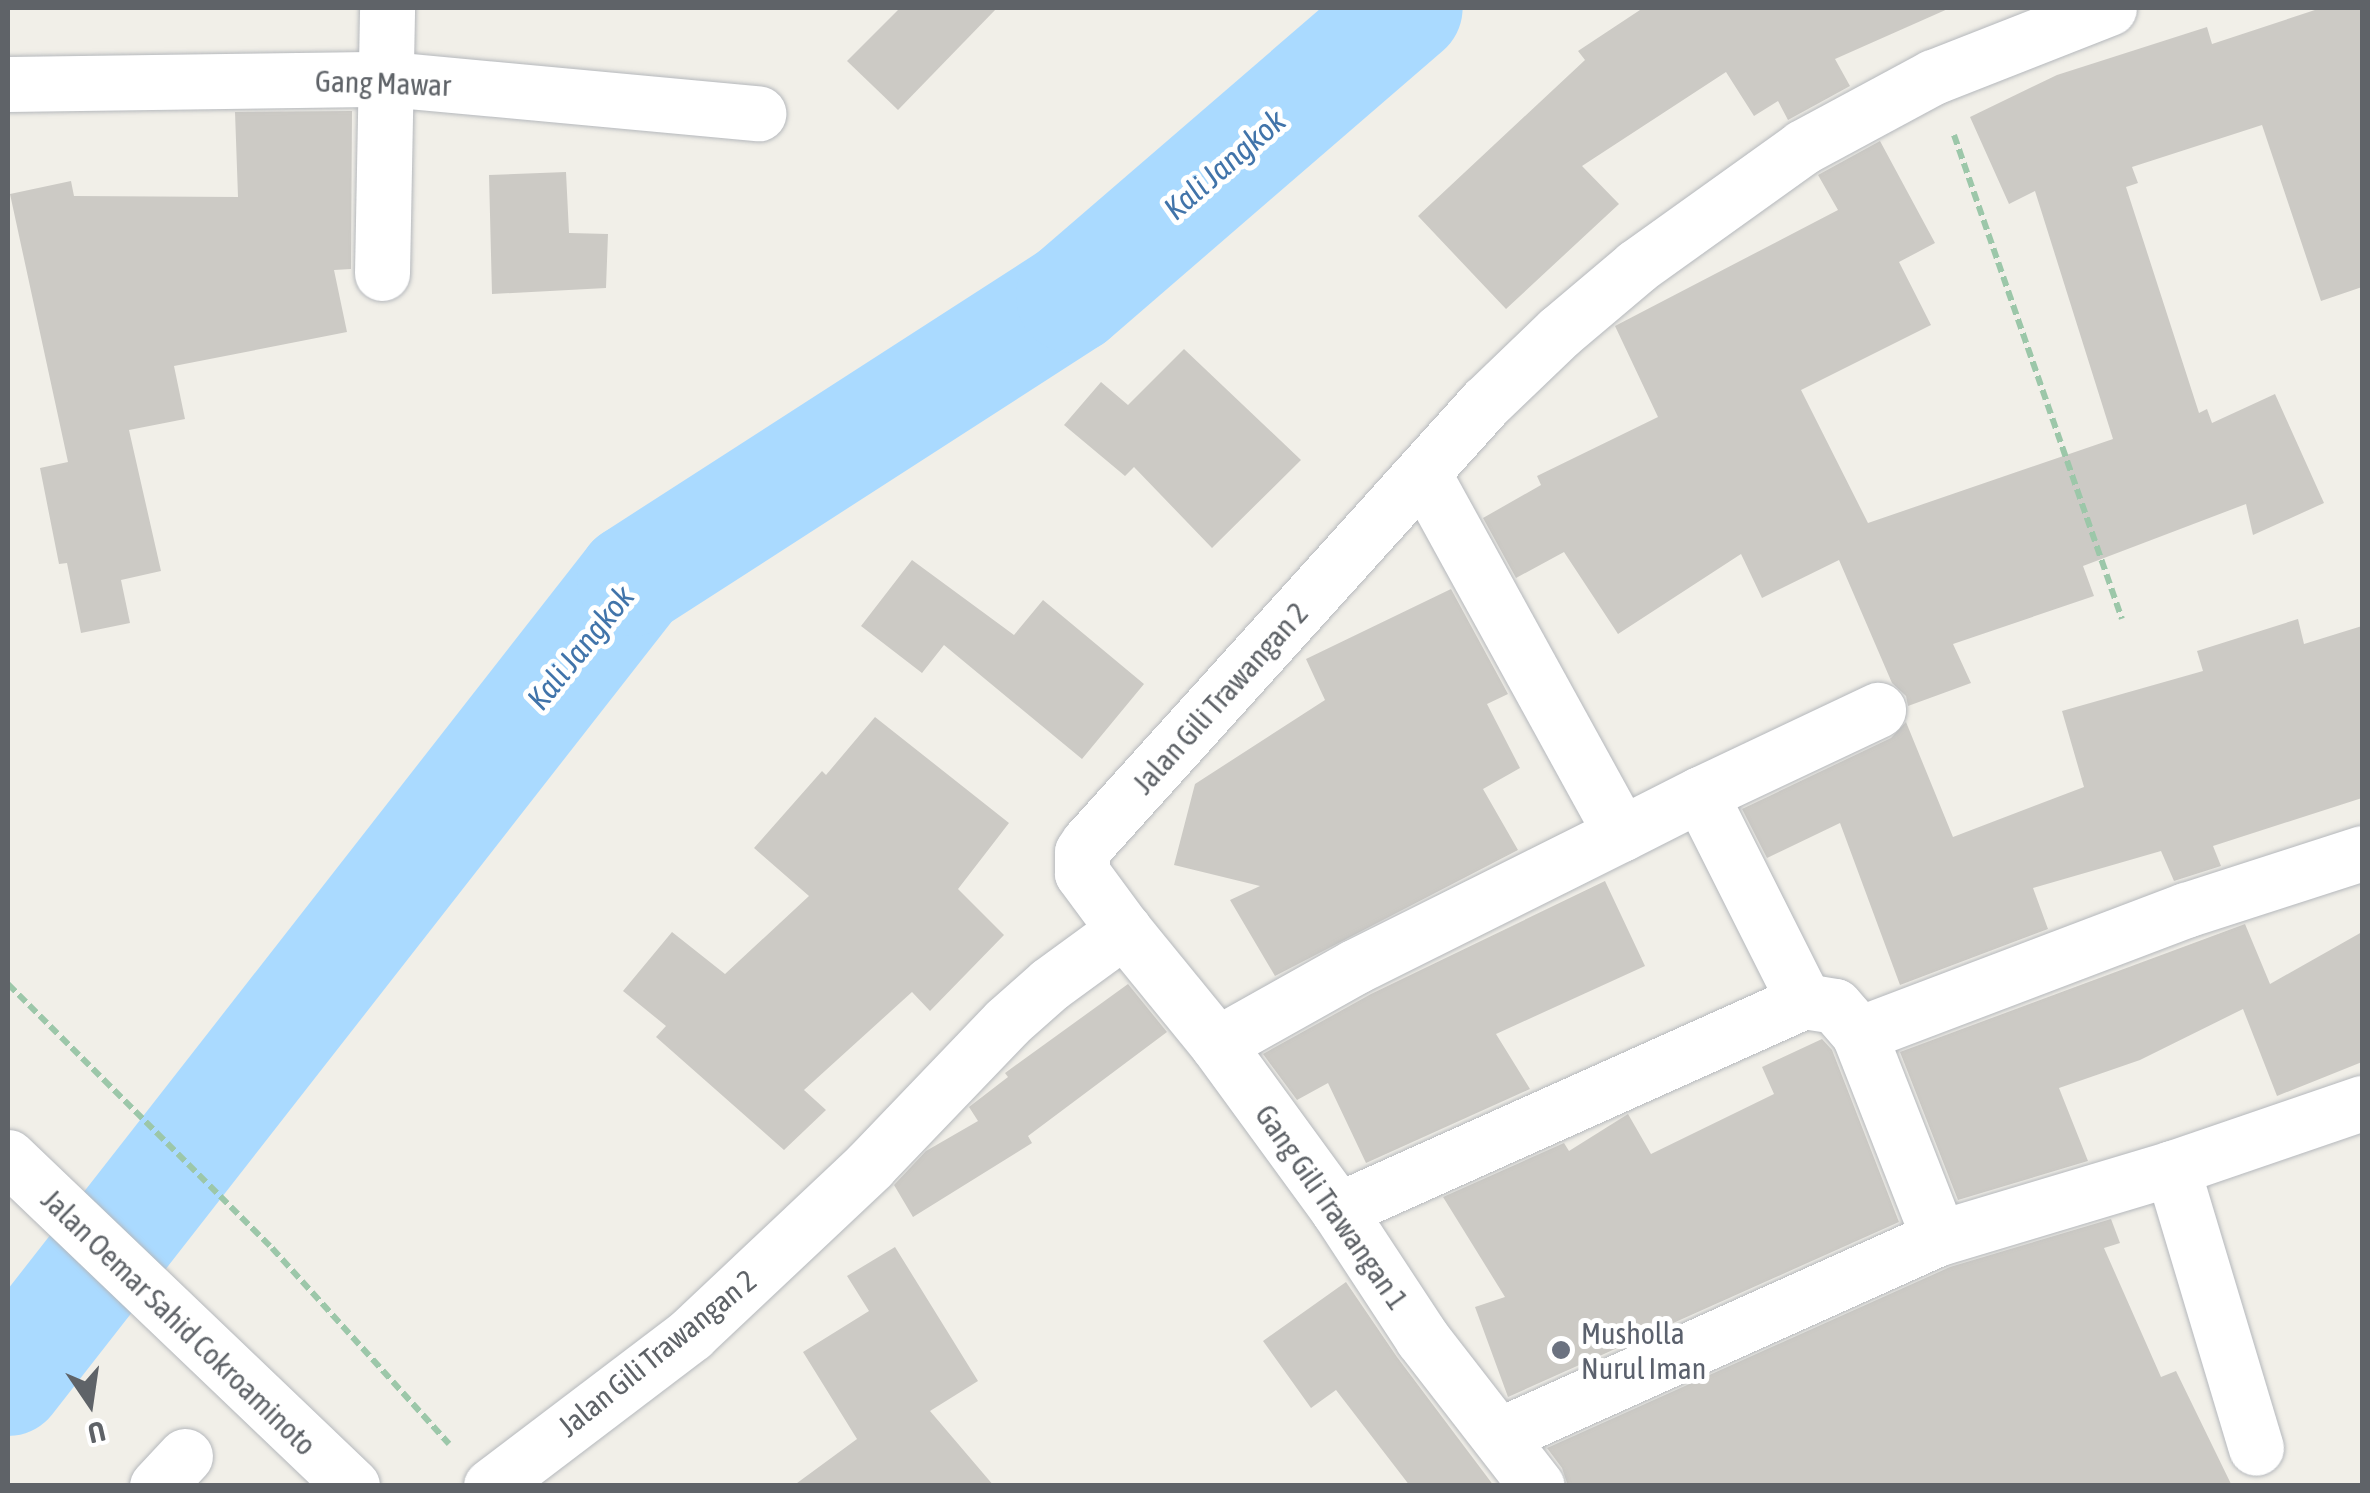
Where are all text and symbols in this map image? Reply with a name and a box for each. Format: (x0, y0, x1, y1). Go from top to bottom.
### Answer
street label: Gang Mawar (314, 63, 452, 103)
water label: Kali Jangkok (1156, 102, 1294, 228)
water label: Kali Jangkok (519, 578, 643, 718)
street label: Jalan Gili Trawangan 2 (1125, 595, 1315, 801)
street label: Gang Gili Trawangan 1 (1248, 1098, 1416, 1316)
street label: Jalan Oemar Sahid Cokroaminoto (34, 1181, 324, 1463)
street label: Jalan Gili Trawangan 2 (551, 1262, 763, 1444)
place label: Musholla Nurul Iman (1581, 1315, 1706, 1386)
marker: Musholla Nurul Iman (1550, 1339, 1572, 1361)
north arrow (40, 1353, 140, 1453)
text: U (85, 1415, 108, 1450)

